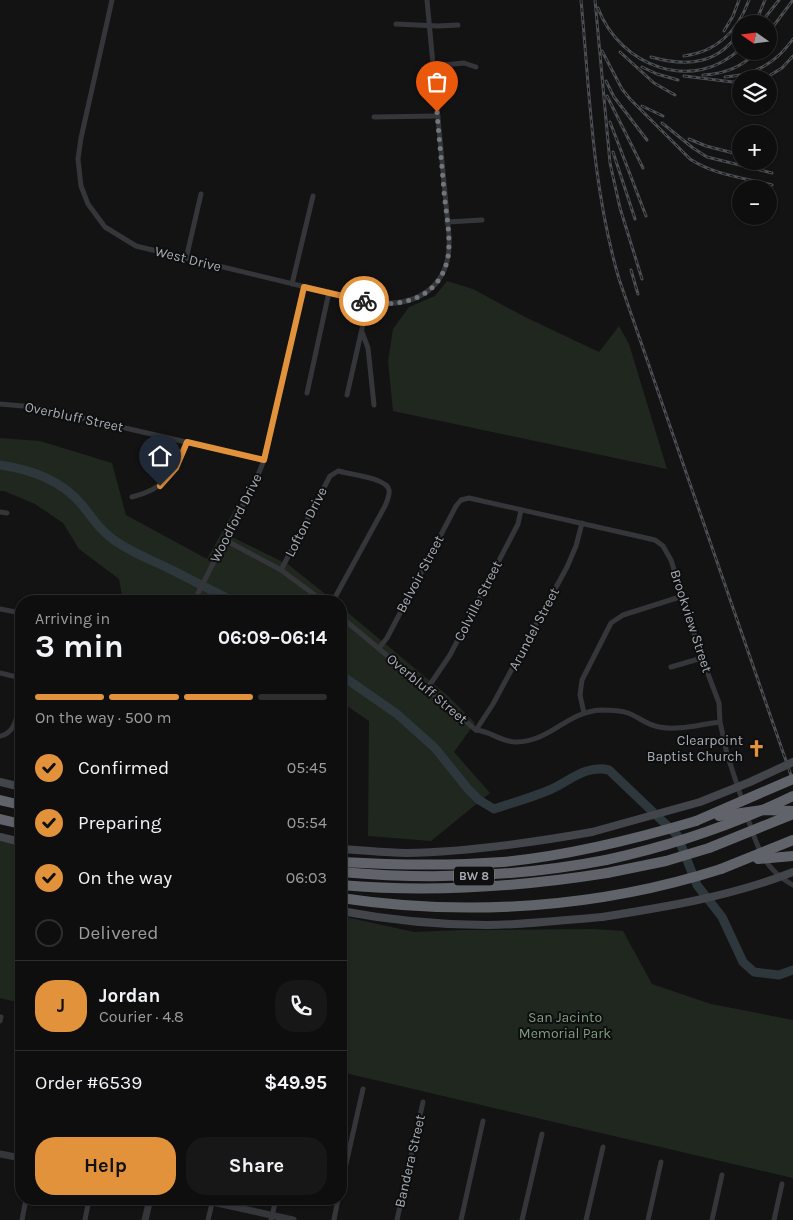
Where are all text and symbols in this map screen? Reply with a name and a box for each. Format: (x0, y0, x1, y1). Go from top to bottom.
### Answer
north arrow (732, 15, 778, 60)
map controls (732, 15, 777, 225)
pin (416, 61, 458, 112)
icon: bag (423, 68, 451, 96)
button: layers (732, 70, 777, 115)
button: + (732, 125, 777, 170)
button: − (732, 180, 777, 225)
street label: West Drive (153, 243, 223, 275)
courier (339, 276, 389, 326)
icon: bike (350, 287, 378, 315)
street label: Overbluff Street (23, 398, 125, 436)
pin (139, 435, 181, 486)
icon: home (146, 442, 174, 470)
street label: Woodford Drive (206, 471, 266, 565)
street label: Lofton Drive (281, 484, 331, 560)
street label: Belvoir Street (392, 532, 448, 616)
street label: Colville Street (450, 558, 506, 644)
street label: Brookview Street (666, 567, 716, 675)
street label: Arundel Street (505, 585, 563, 673)
text: Arriving in (35, 609, 110, 628)
text: 06:09–06:14 (218, 627, 327, 649)
text: 3 min (35, 628, 124, 665)
street label: Overbluff Street (383, 650, 471, 728)
text: On the way · 500 m (35, 708, 172, 727)
place label: Clearpoint Baptist Church (647, 732, 743, 765)
church icon: Clearpoint Baptist Church (747, 738, 767, 758)
icon: check (35, 754, 63, 782)
text: Confirmed (78, 757, 169, 779)
text: 05:45 (287, 758, 327, 777)
icon: check (35, 809, 63, 837)
text: Preparing (78, 812, 161, 834)
text: 05:54 (287, 813, 327, 832)
icon: check (35, 864, 63, 892)
road number: BW 8 (454, 866, 494, 886)
text: On the way (78, 867, 172, 889)
text: 06:03 (286, 868, 327, 887)
text: Delivered (78, 922, 158, 944)
button: phone (275, 980, 327, 1032)
text: Jordan (99, 985, 160, 1007)
text: J (57, 995, 65, 1017)
text: Courier · 4.8 (99, 1007, 184, 1026)
park label: San Jacinto Memorial Park (519, 1009, 611, 1042)
text: Order #6539 (35, 1072, 142, 1094)
text: $49.95 (264, 1072, 327, 1094)
street label: Bandera Street (391, 1113, 429, 1209)
button: Help (35, 1137, 176, 1195)
button: Share (186, 1137, 327, 1195)

